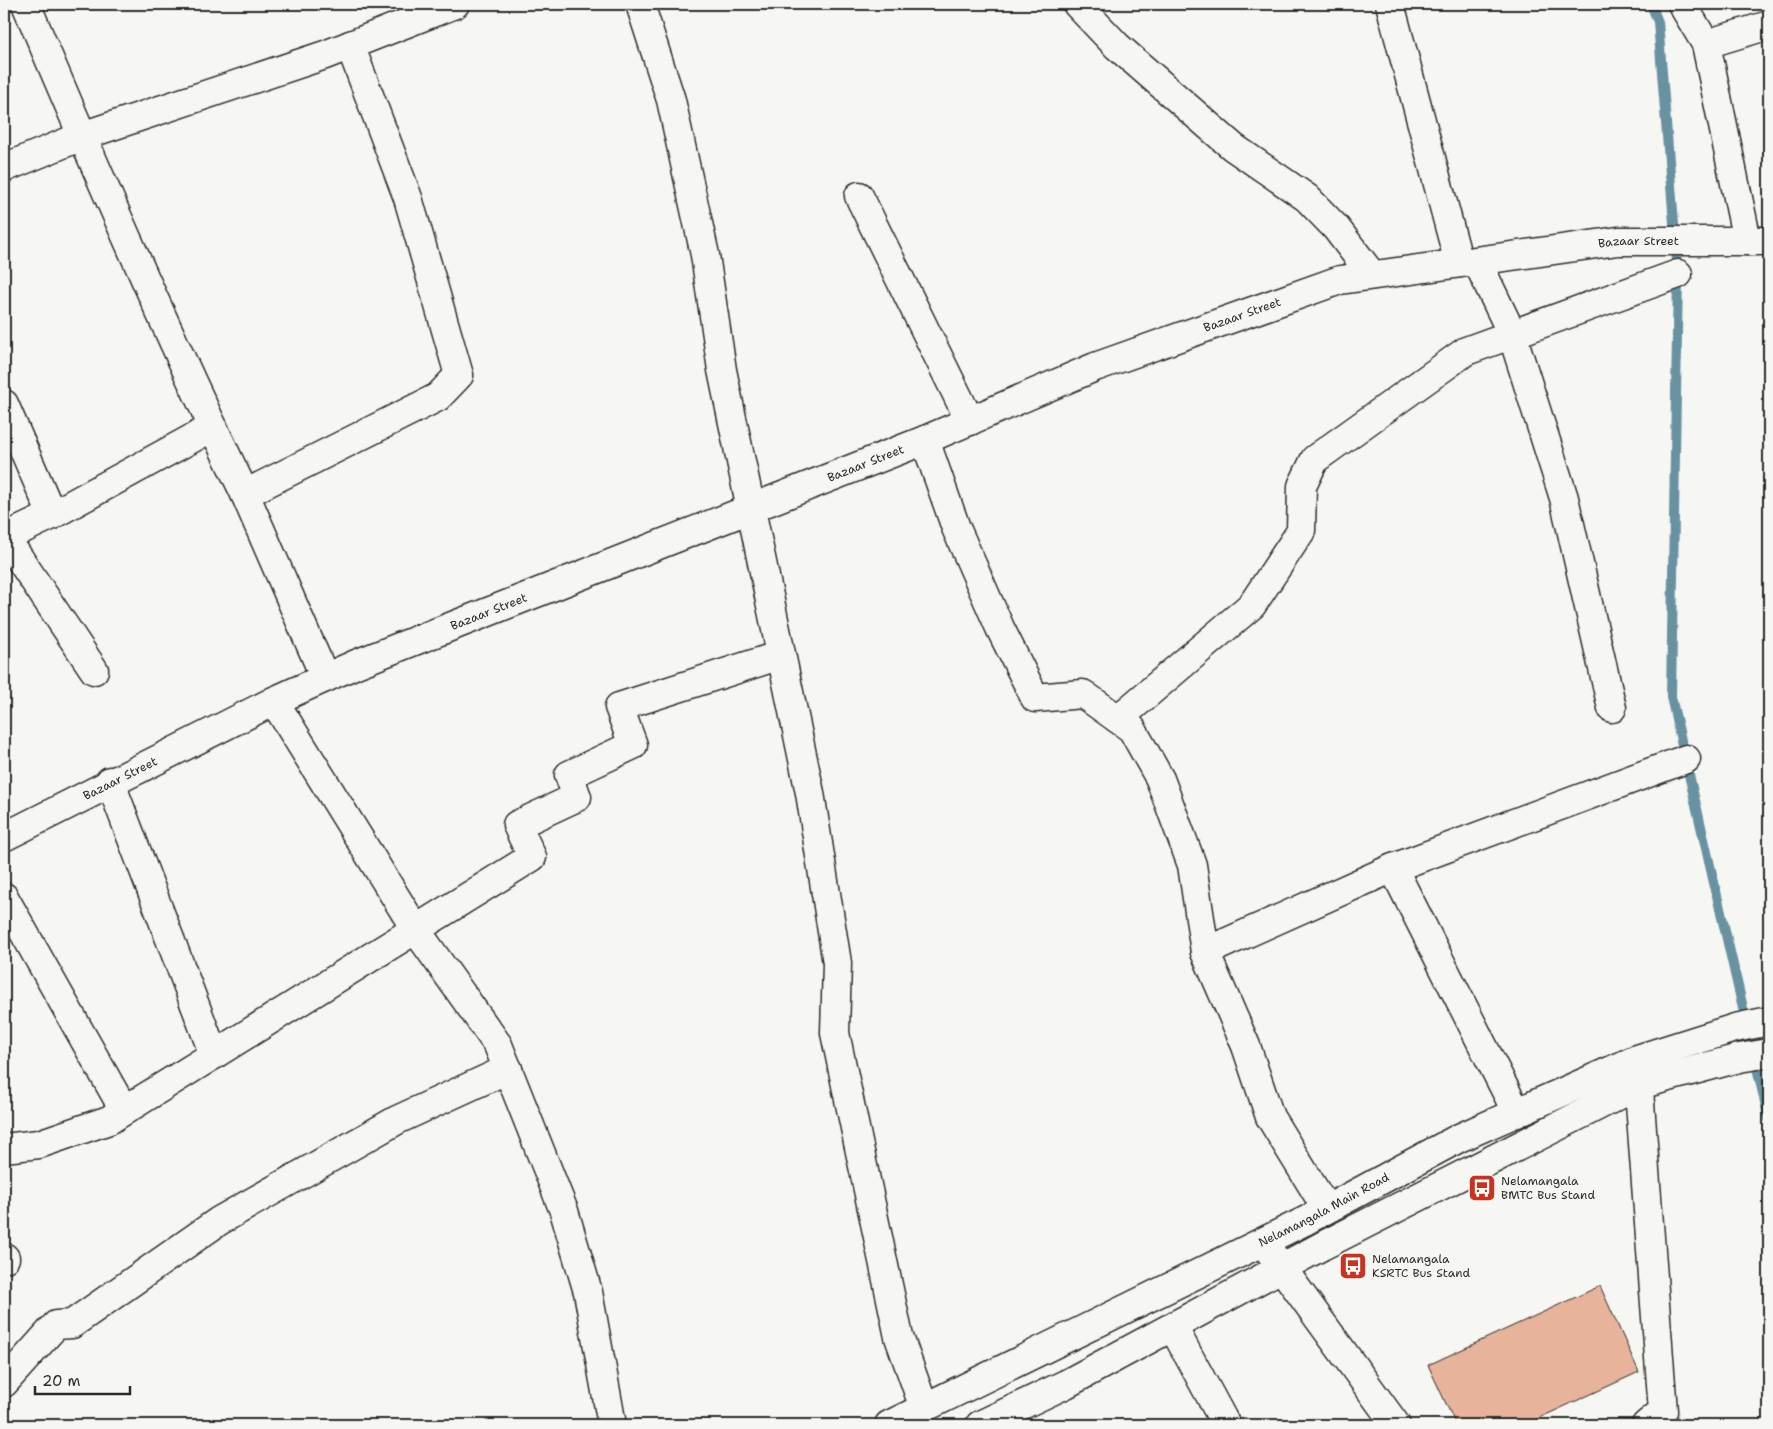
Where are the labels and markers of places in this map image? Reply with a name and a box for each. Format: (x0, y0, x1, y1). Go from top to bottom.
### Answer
bus stop icon: Nelamangala BMTC Bus Stand (1467, 1173, 1497, 1203)
place label: Nelamangala BMTC Bus Stand (1501, 1173, 1595, 1203)
bus stop icon: Nelamangala KSRTC Bus Stand (1338, 1251, 1368, 1281)
place label: Nelamangala KSRTC Bus Stand (1372, 1251, 1471, 1281)

